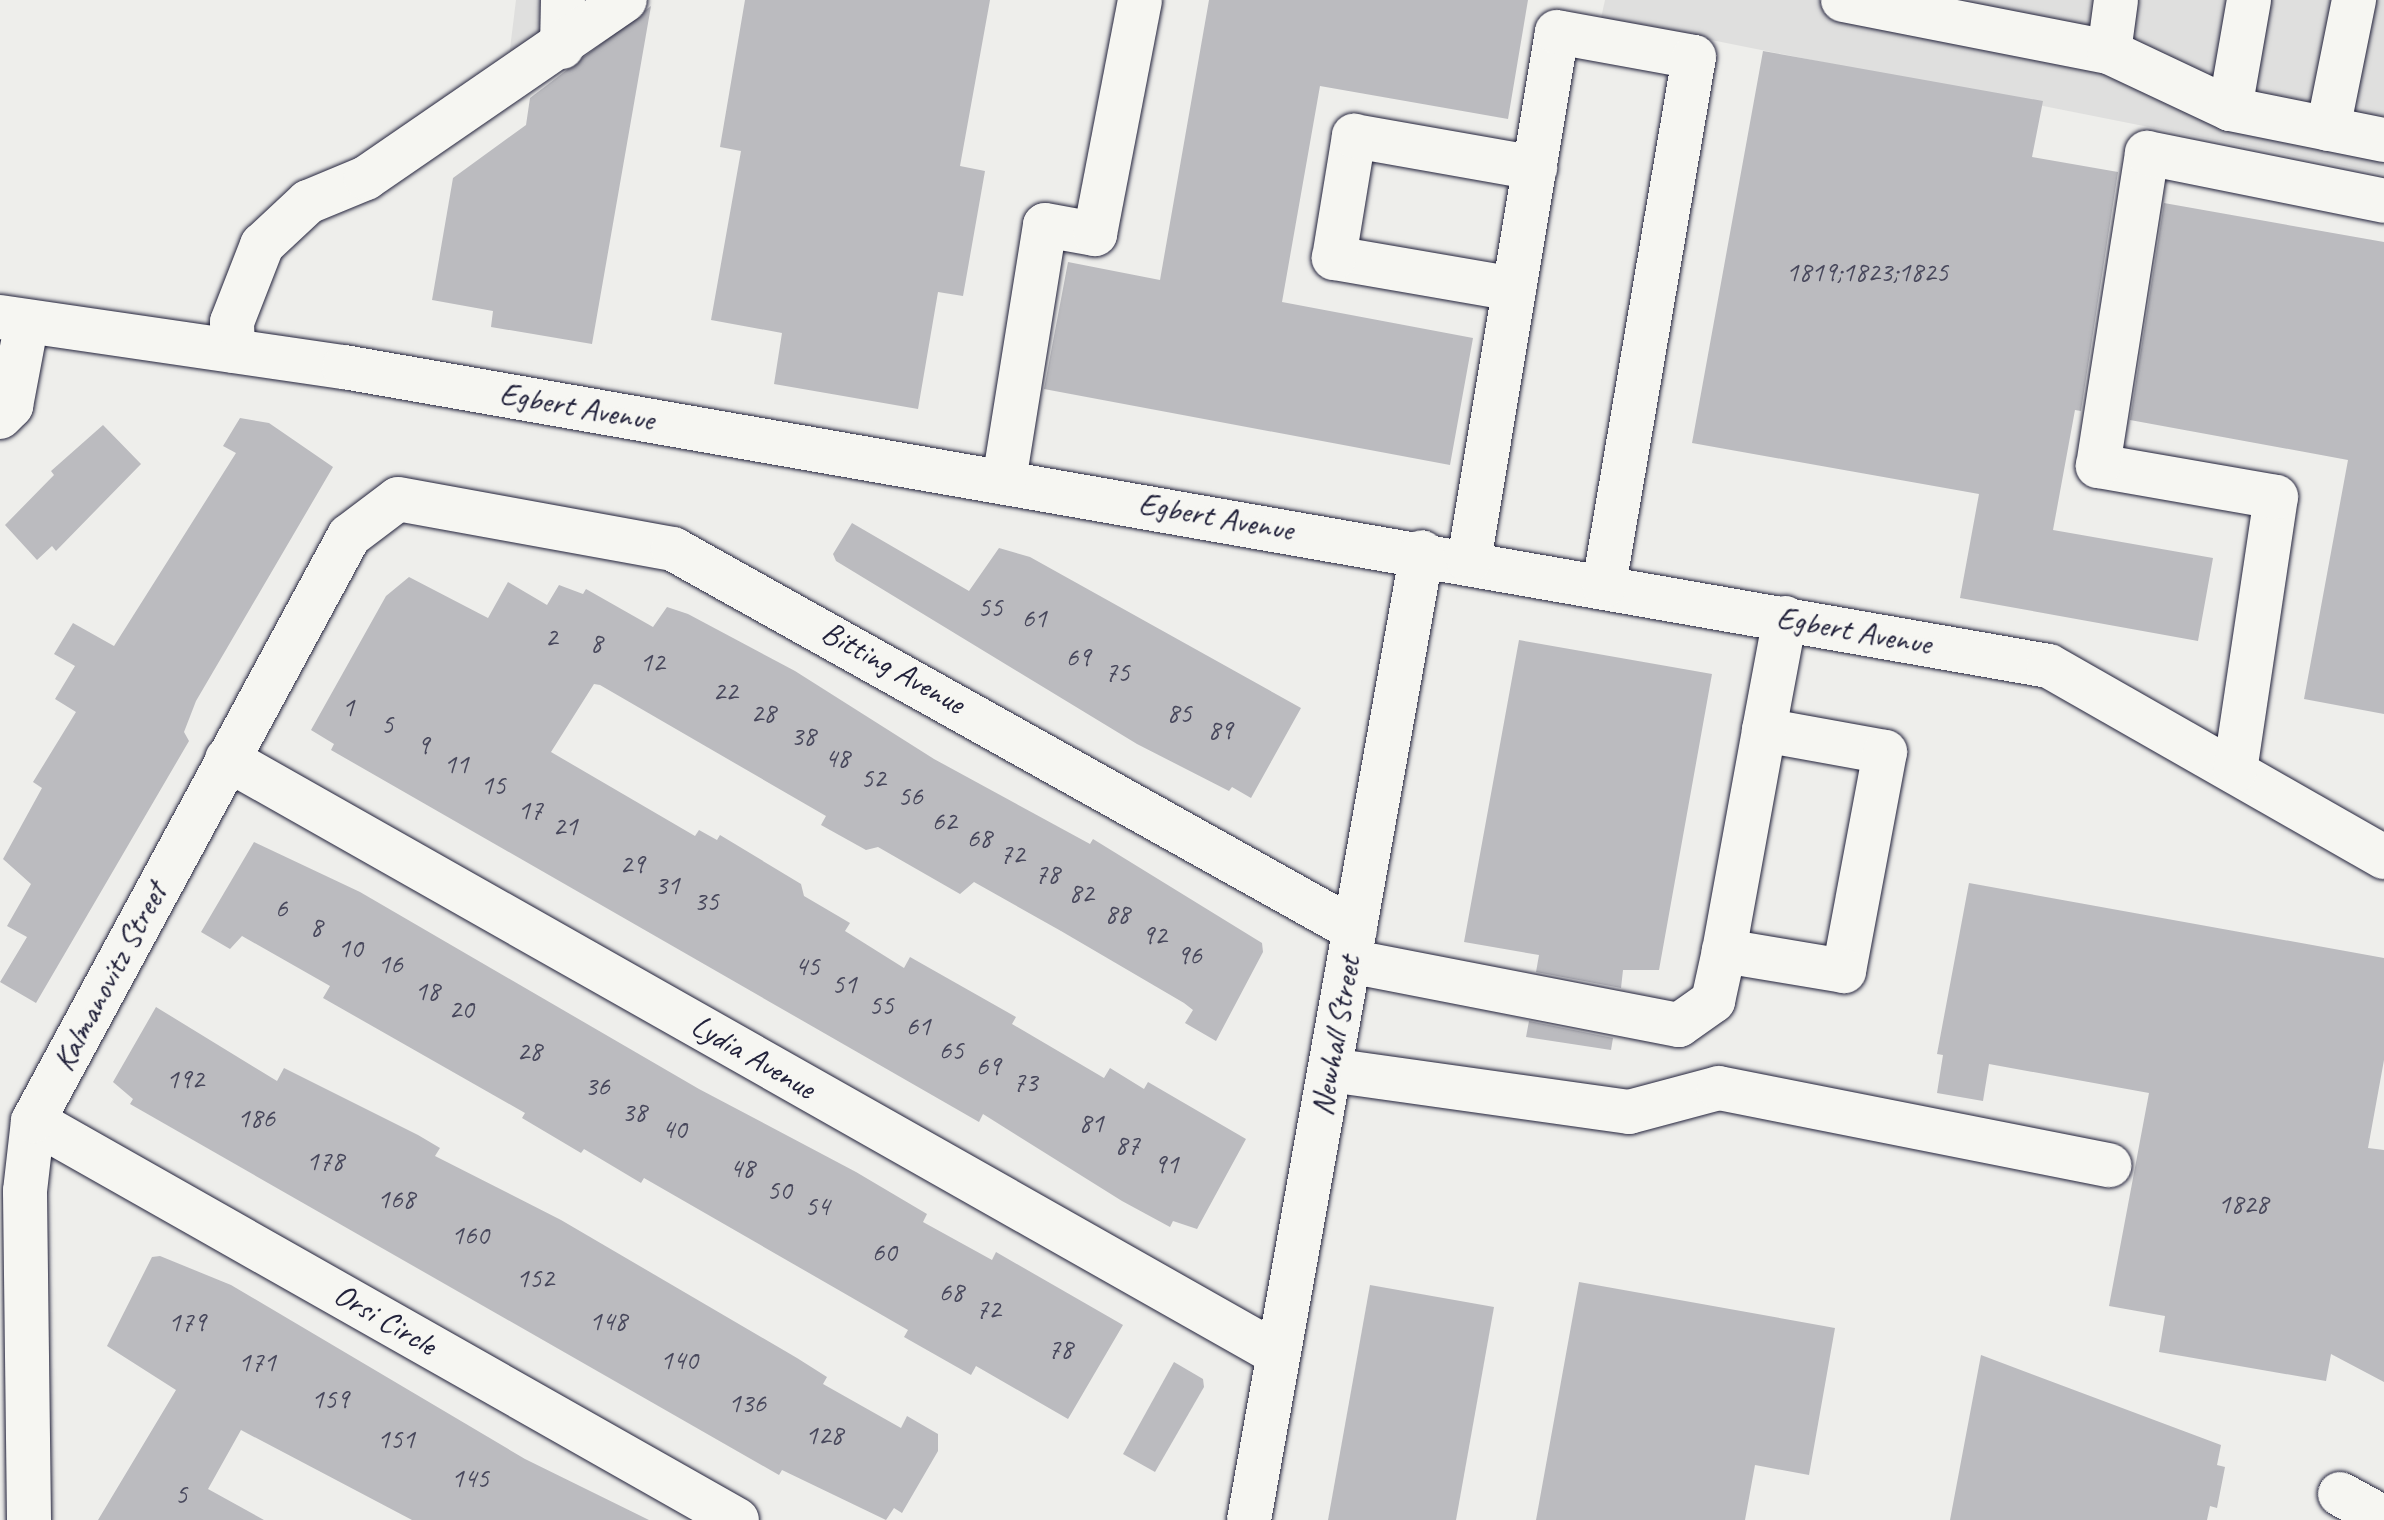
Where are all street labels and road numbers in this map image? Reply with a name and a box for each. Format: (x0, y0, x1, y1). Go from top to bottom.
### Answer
street label: Egbert Avenue (497, 375, 657, 439)
street label: Egbert Avenue (1136, 485, 1296, 549)
street label: Egbert Avenue (1774, 599, 1934, 663)
street label: Bitting Avenue (815, 613, 971, 723)
street label: Kalmanovitz Street (44, 877, 176, 1077)
street label: Newhall Street (1303, 953, 1369, 1119)
street label: Lydia Avenue (684, 1006, 822, 1108)
street label: Orsi Circle (327, 1275, 443, 1365)

